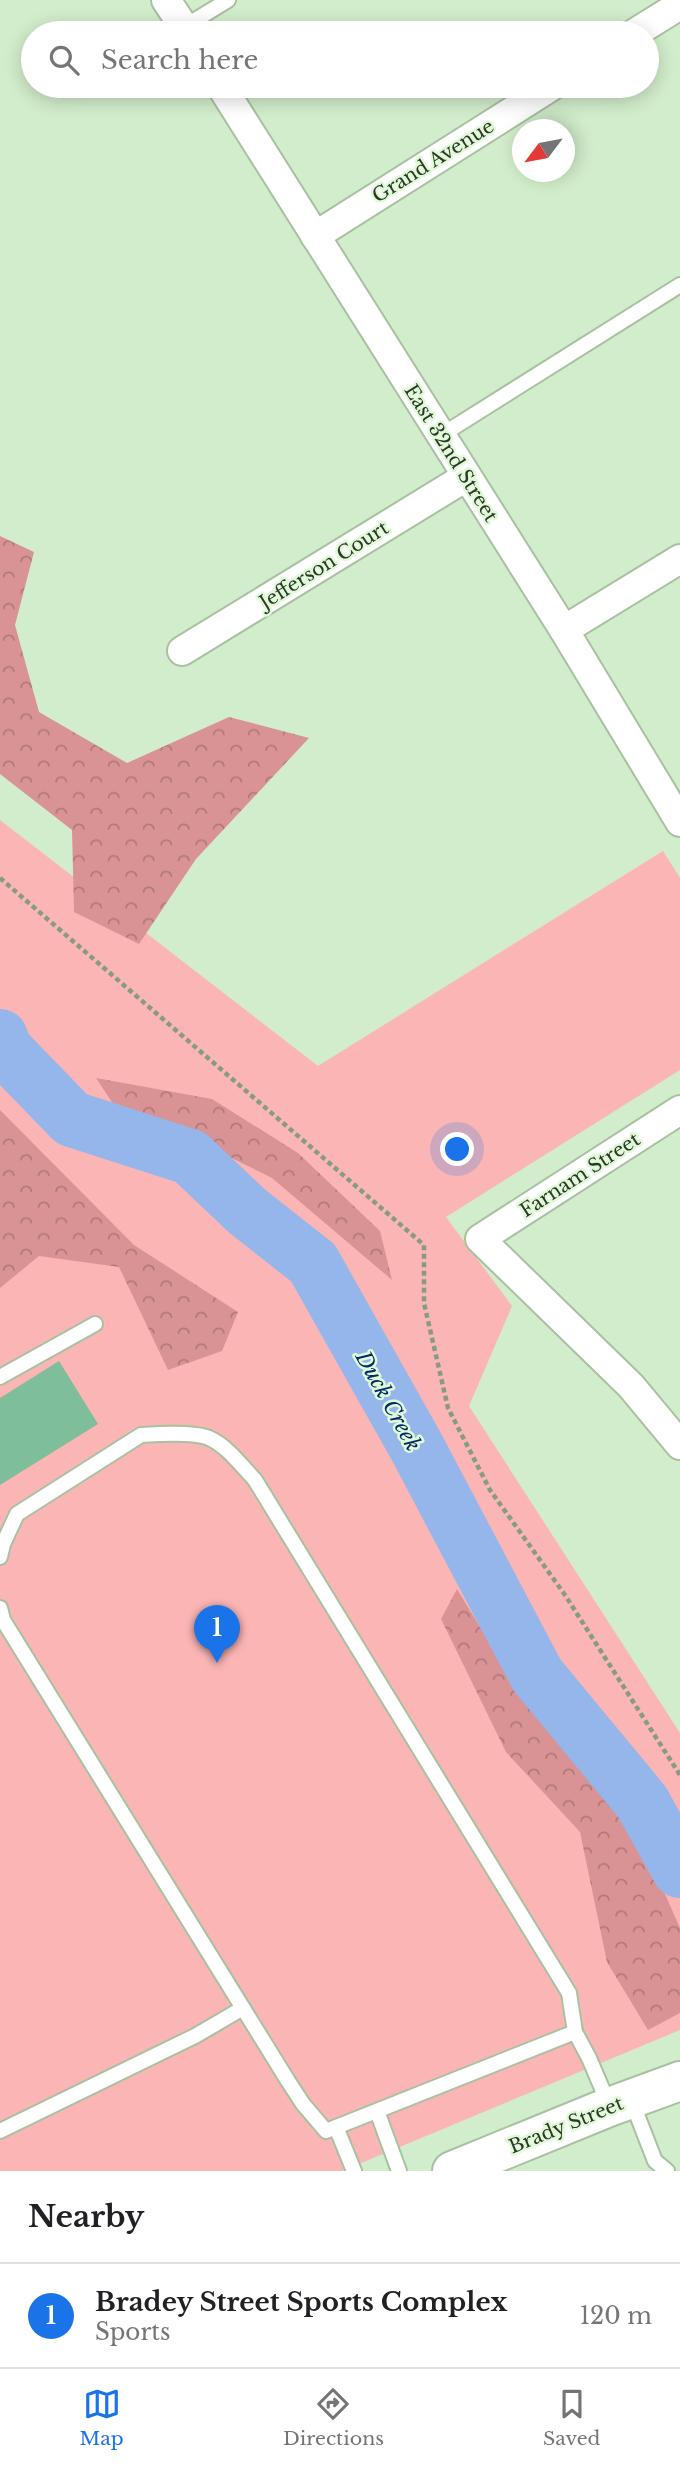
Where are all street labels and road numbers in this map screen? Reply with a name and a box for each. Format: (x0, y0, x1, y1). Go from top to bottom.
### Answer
street label: Grand Avenue (368, 114, 498, 208)
street label: East 32nd Street (400, 380, 503, 527)
street label: Jefferson Court (253, 516, 393, 615)
street label: Farnam Street (516, 1127, 645, 1222)
street label: Brady Street (506, 2091, 627, 2158)

